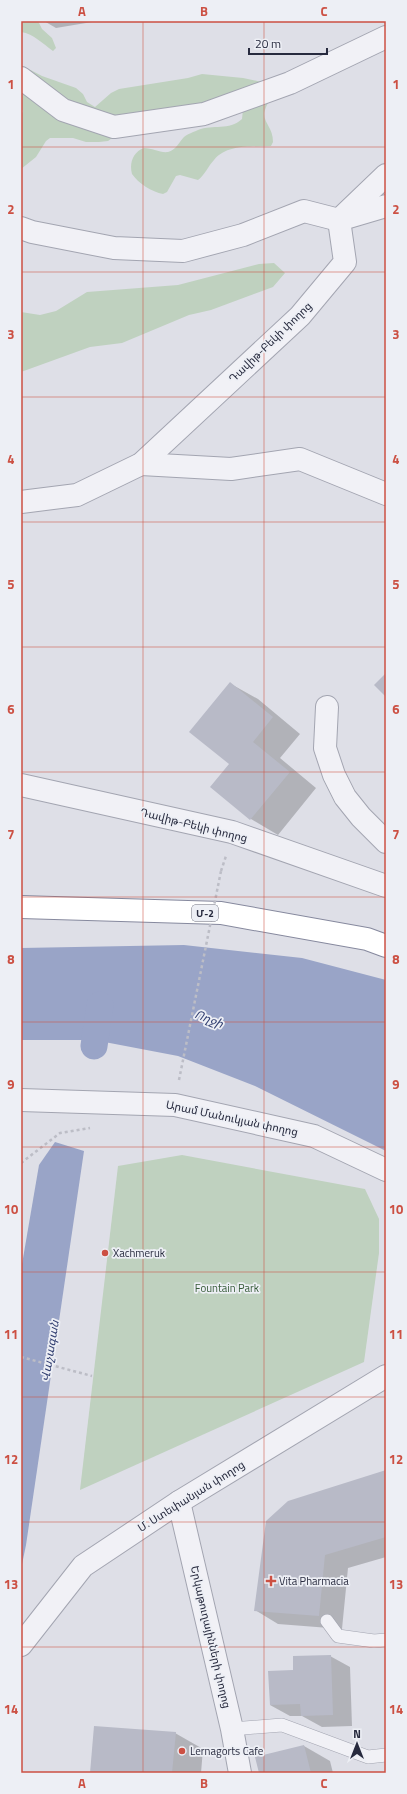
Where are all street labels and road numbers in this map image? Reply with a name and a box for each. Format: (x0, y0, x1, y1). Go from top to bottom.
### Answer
street label: Դավիթ-Բեկի փողոց (225, 298, 315, 386)
street label: Դավիթ-Բեկի փողոց (139, 804, 249, 846)
road number: Մ-2 (192, 905, 218, 921)
street label: Արամ Մանուկյան փողոց (164, 1096, 300, 1140)
street label: Մ. Ստեփանյան փողոց (134, 1456, 248, 1536)
street label: Երկաթուղայինների փողոց (187, 1564, 235, 1710)

